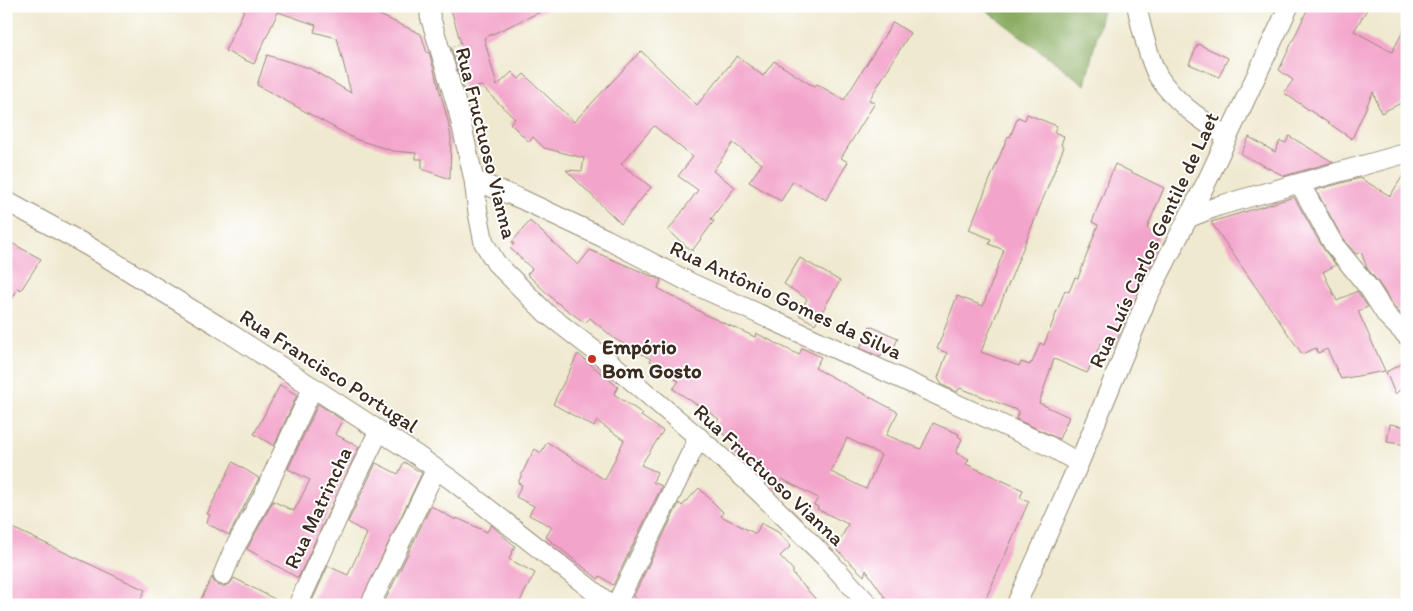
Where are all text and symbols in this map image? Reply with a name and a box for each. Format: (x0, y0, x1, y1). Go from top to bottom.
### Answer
street label: Rua Fructuoso Vianna (451, 44, 522, 241)
street label: Rua Luís Carlos Gentile de Laet (1083, 108, 1224, 372)
street label: Rua Antônio Gomes da Silva (666, 235, 906, 364)
street label: Rua Francisco Portugal (235, 304, 423, 438)
place label: Empório Bom Gosto (602, 334, 702, 383)
marker: Empório Bom Gosto (586, 353, 598, 365)
street label: Rua Fructuoso Vianna (689, 398, 850, 551)
street label: Rua Matrincha (278, 443, 357, 573)

